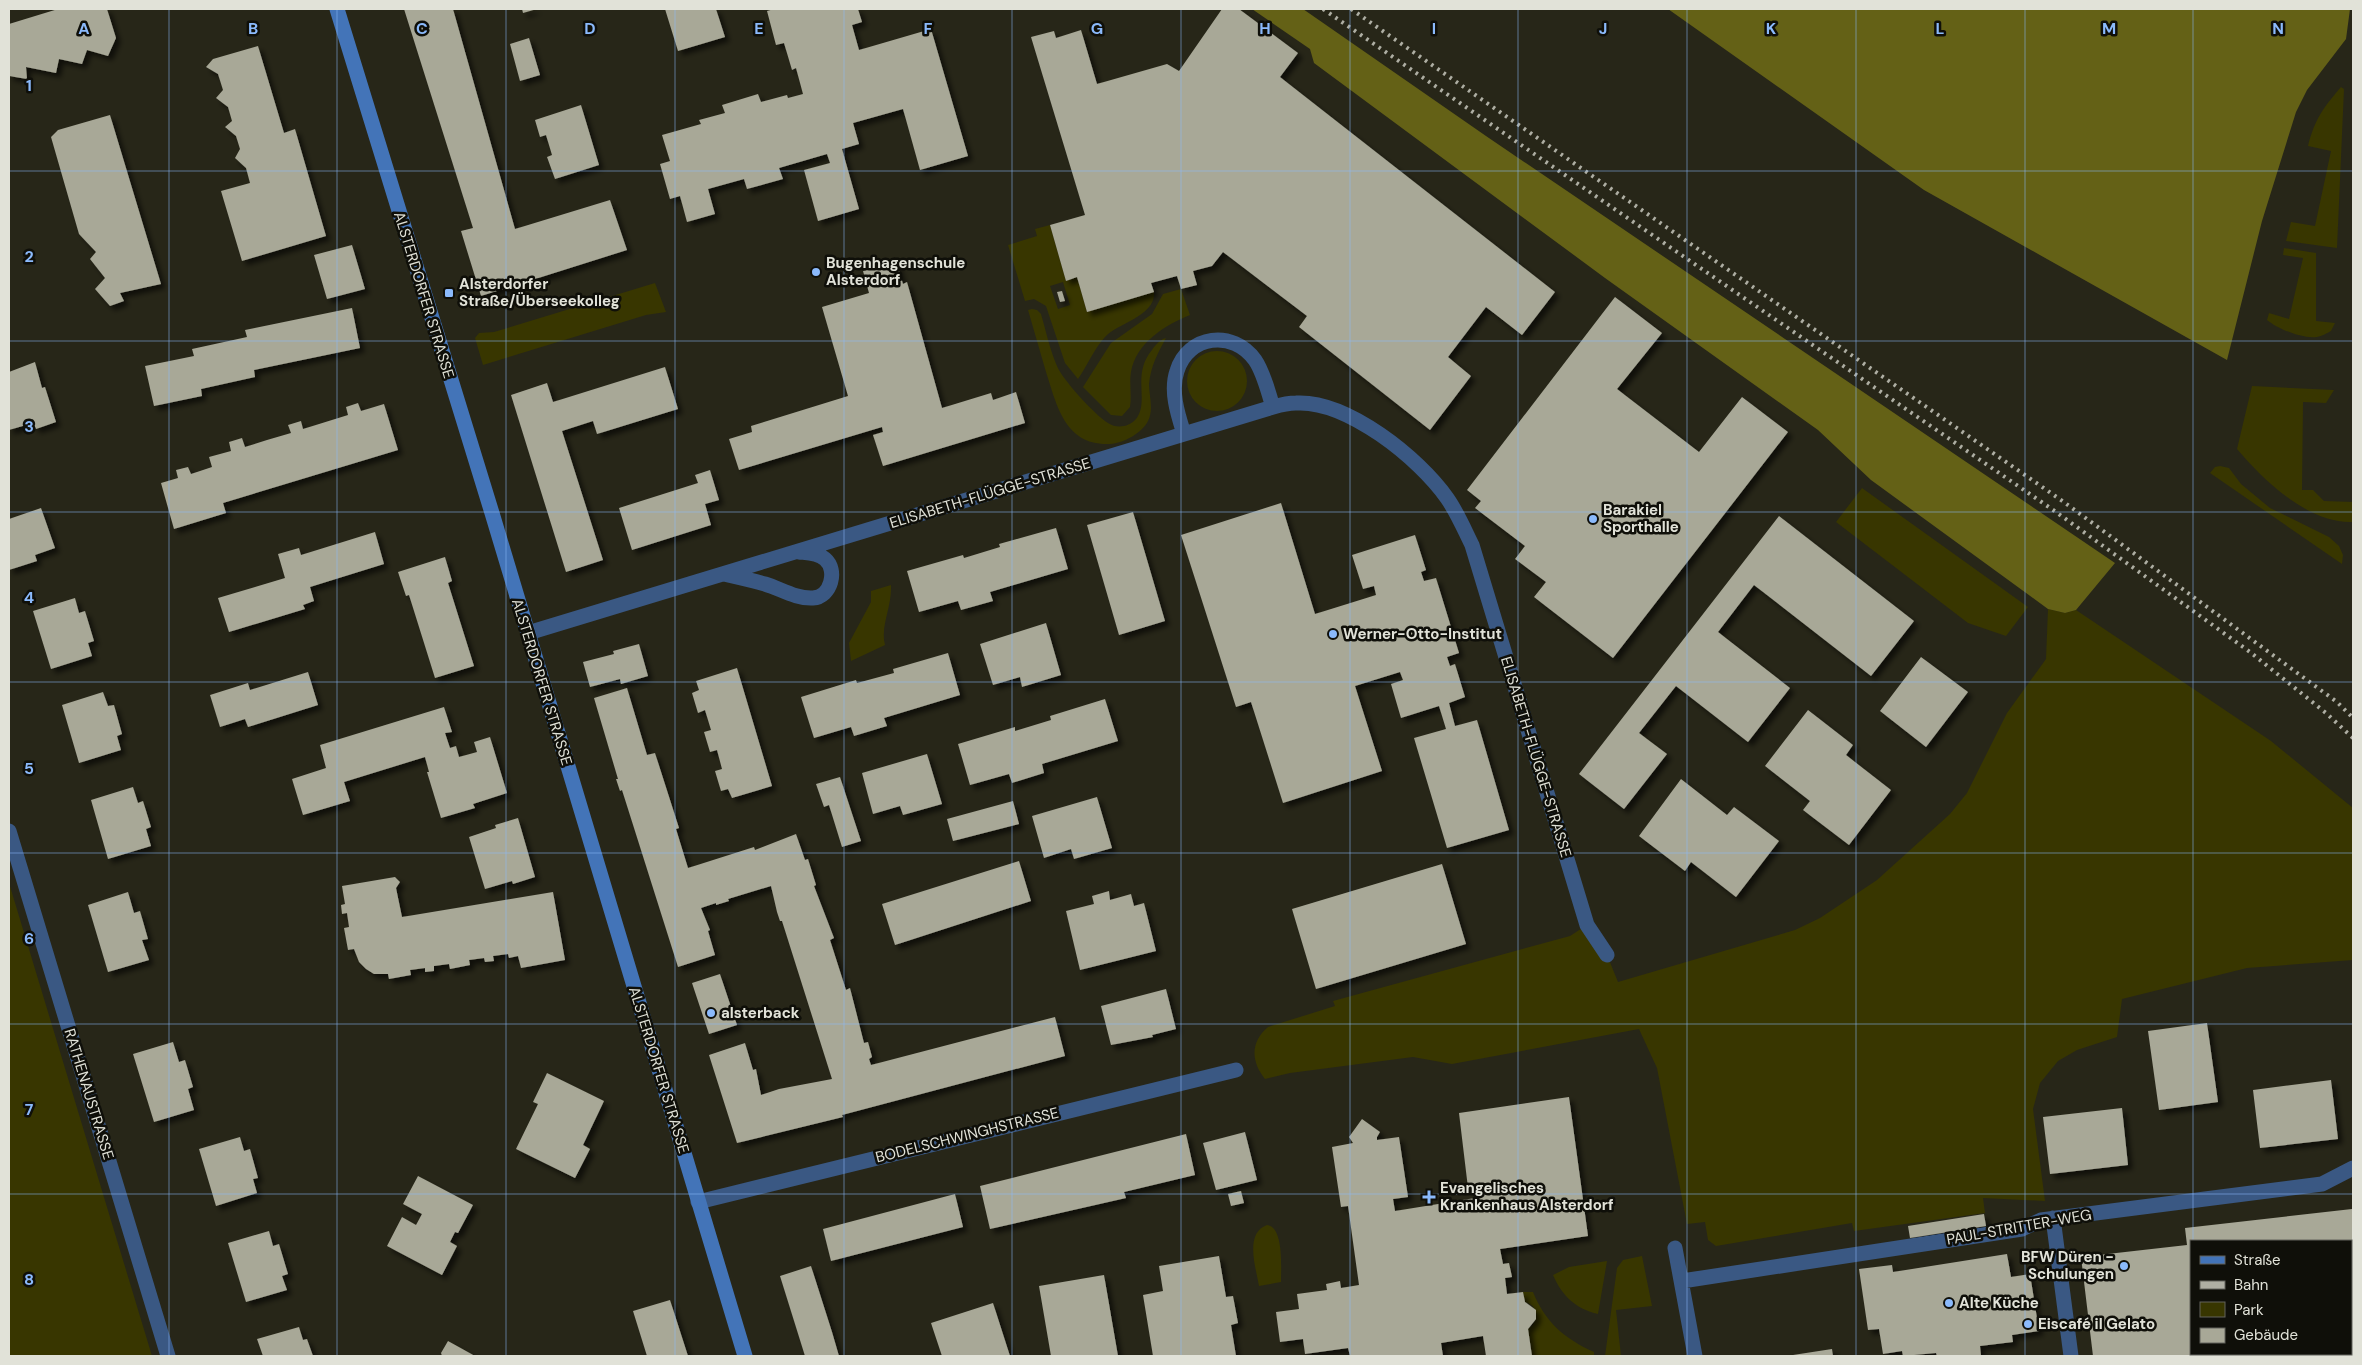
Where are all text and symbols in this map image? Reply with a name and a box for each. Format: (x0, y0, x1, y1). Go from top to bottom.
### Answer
text: A (78, 18, 90, 39)
text: B (248, 18, 258, 39)
text: C (416, 18, 428, 39)
text: D (584, 18, 596, 39)
text: E (754, 18, 764, 39)
text: F (924, 18, 933, 39)
text: G (1091, 18, 1103, 39)
text: H (1259, 18, 1271, 39)
text: I (1432, 18, 1436, 39)
text: J (1599, 18, 1607, 39)
text: K (1766, 18, 1777, 39)
text: L (1936, 18, 1945, 39)
text: M (2102, 18, 2116, 39)
text: N (2272, 18, 2284, 39)
text: 1 (26, 75, 32, 96)
street label: ALSTERDORFER STRASSE (389, 209, 459, 381)
text: 2 (24, 246, 34, 267)
place label: Bugenhagenschule Alsterdorf (826, 253, 965, 290)
marker: Bugenhagenschule Alsterdorf (810, 266, 822, 278)
place label: Alsterdorfer Straße/Überseekolleg (459, 274, 620, 311)
marker: Alsterdorfer Straße/Überseekolleg (443, 287, 455, 299)
text: 3 (24, 416, 34, 437)
street label: ELISABETH-FLÜGGE-STRASSE (887, 453, 1093, 533)
place label: Barakiel Sporthalle (1603, 500, 1679, 537)
marker: Barakiel Sporthalle (1587, 513, 1599, 525)
text: 4 (24, 587, 34, 608)
street label: ALSTERDORFER STRASSE (507, 596, 577, 768)
place label: Werner-Otto-Institut (1343, 624, 1502, 644)
marker: Werner-Otto-Institut (1327, 628, 1339, 640)
street label: ELISABETH-FLÜGGE-STRASSE (1496, 654, 1576, 860)
text: 5 (24, 758, 34, 779)
text: 6 (24, 928, 34, 949)
street label: ALSTERDORFER STRASSE (624, 984, 694, 1156)
place label: alsterback (721, 1003, 800, 1023)
marker: alsterback (705, 1007, 717, 1019)
street label: RATHENAUSTRASSE (60, 1026, 118, 1162)
text: 7 (25, 1099, 34, 1120)
street label: BODELSCHWINGHSTRASSE (873, 1103, 1061, 1167)
place label: Evangelisches Krankenhaus Alsterdorf (1440, 1178, 1614, 1215)
marker: Evangelisches Krankenhaus Alsterdorf (1422, 1190, 1436, 1204)
street label: PAUL-STRITTER-WEG (1945, 1204, 2093, 1250)
legend (2190, 1240, 2352, 1355)
place label: BFW Düren - Schulungen (2021, 1247, 2114, 1284)
text: Straße (2234, 1250, 2281, 1270)
marker: BFW Düren - Schulungen (2118, 1260, 2130, 1272)
text: 8 (24, 1269, 34, 1290)
text: Bahn (2234, 1275, 2268, 1295)
place label: Alte Küche (1959, 1293, 2039, 1313)
marker: Alte Küche (1943, 1297, 1955, 1309)
text: Park (2234, 1300, 2264, 1320)
place label: Eiscafé il Gelato (2038, 1314, 2155, 1334)
marker: Eiscafé il Gelato (2022, 1318, 2034, 1330)
text: Gebäude (2234, 1325, 2298, 1345)

